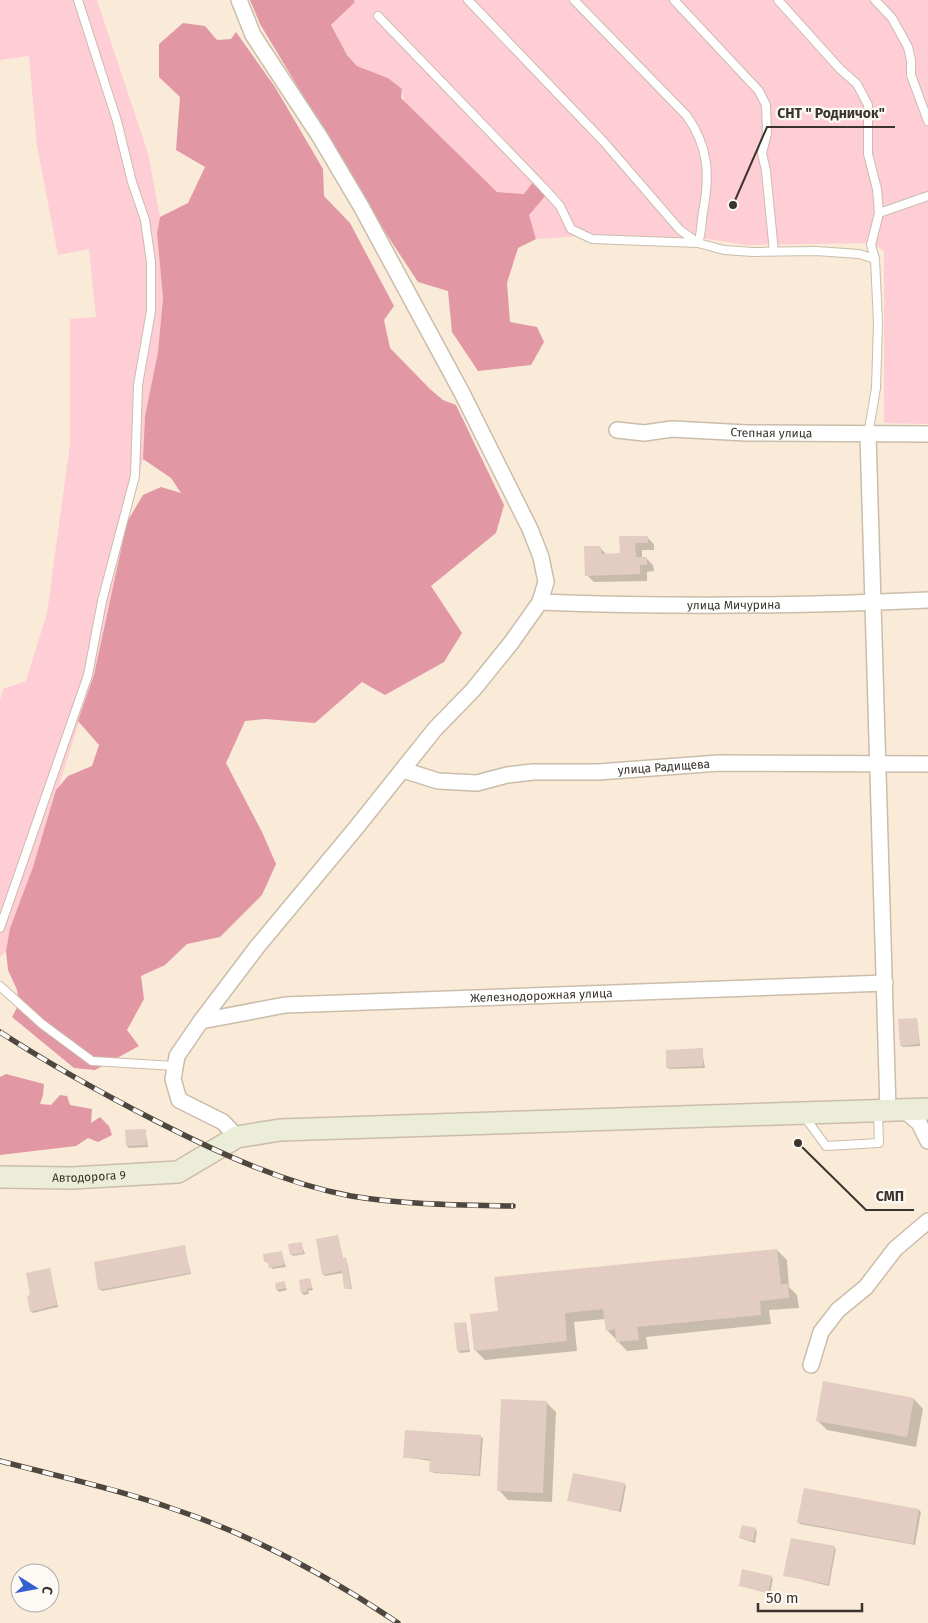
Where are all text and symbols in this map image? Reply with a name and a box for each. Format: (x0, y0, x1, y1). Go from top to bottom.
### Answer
callout: СНТ " Родничок" (767, 98, 895, 127)
text: СНТ " Родничок" (777, 105, 885, 122)
street label: Степная улица (730, 425, 812, 440)
street label: улица Мичурина (687, 598, 781, 612)
street label: улица Радищева (617, 757, 711, 778)
street label: Железнодорожная улица (470, 986, 613, 1005)
street label: Автодорога 9 (52, 1168, 126, 1185)
callout: СМП (866, 1181, 914, 1210)
text: СМП (876, 1188, 904, 1205)
north arrow (10, 1563, 60, 1613)
scale bar (758, 1580, 862, 1612)
text: С (38, 1585, 56, 1596)
text: 50 m (766, 1589, 799, 1607)

